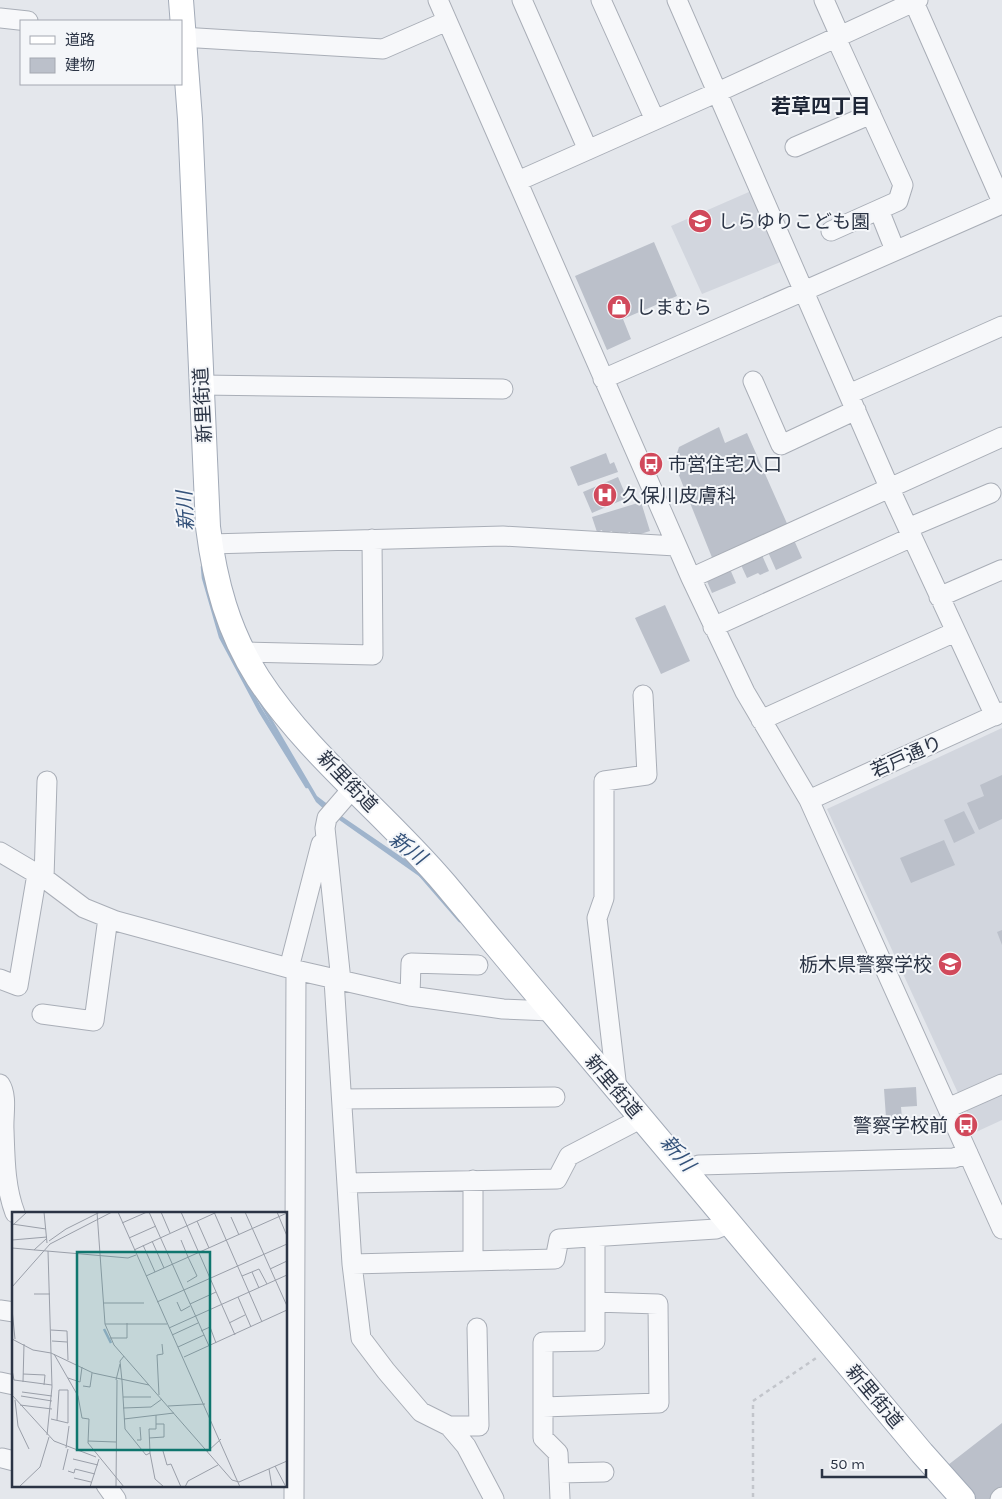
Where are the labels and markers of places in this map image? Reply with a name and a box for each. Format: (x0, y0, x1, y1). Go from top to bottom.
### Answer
school or university icon: しらゆりこども園 (687, 208, 713, 234)
place label: しらゆりこども園 (718, 211, 870, 233)
shop icon: しまむら (606, 294, 632, 320)
place label: しまむら (636, 297, 712, 319)
bus stop icon: 市営住宅入口 (638, 451, 664, 477)
place label: 市営住宅入口 (668, 454, 782, 476)
hospital icon: 久保川皮膚科 (592, 482, 618, 508)
place label: 久保川皮膚科 (622, 485, 736, 507)
school or university icon: 栃木県警察学校 (937, 951, 963, 977)
place label: 栃木県警察学校 (799, 954, 932, 976)
bus stop icon: 警察学校前 (953, 1112, 979, 1138)
place label: 警察学校前 (853, 1115, 948, 1137)

